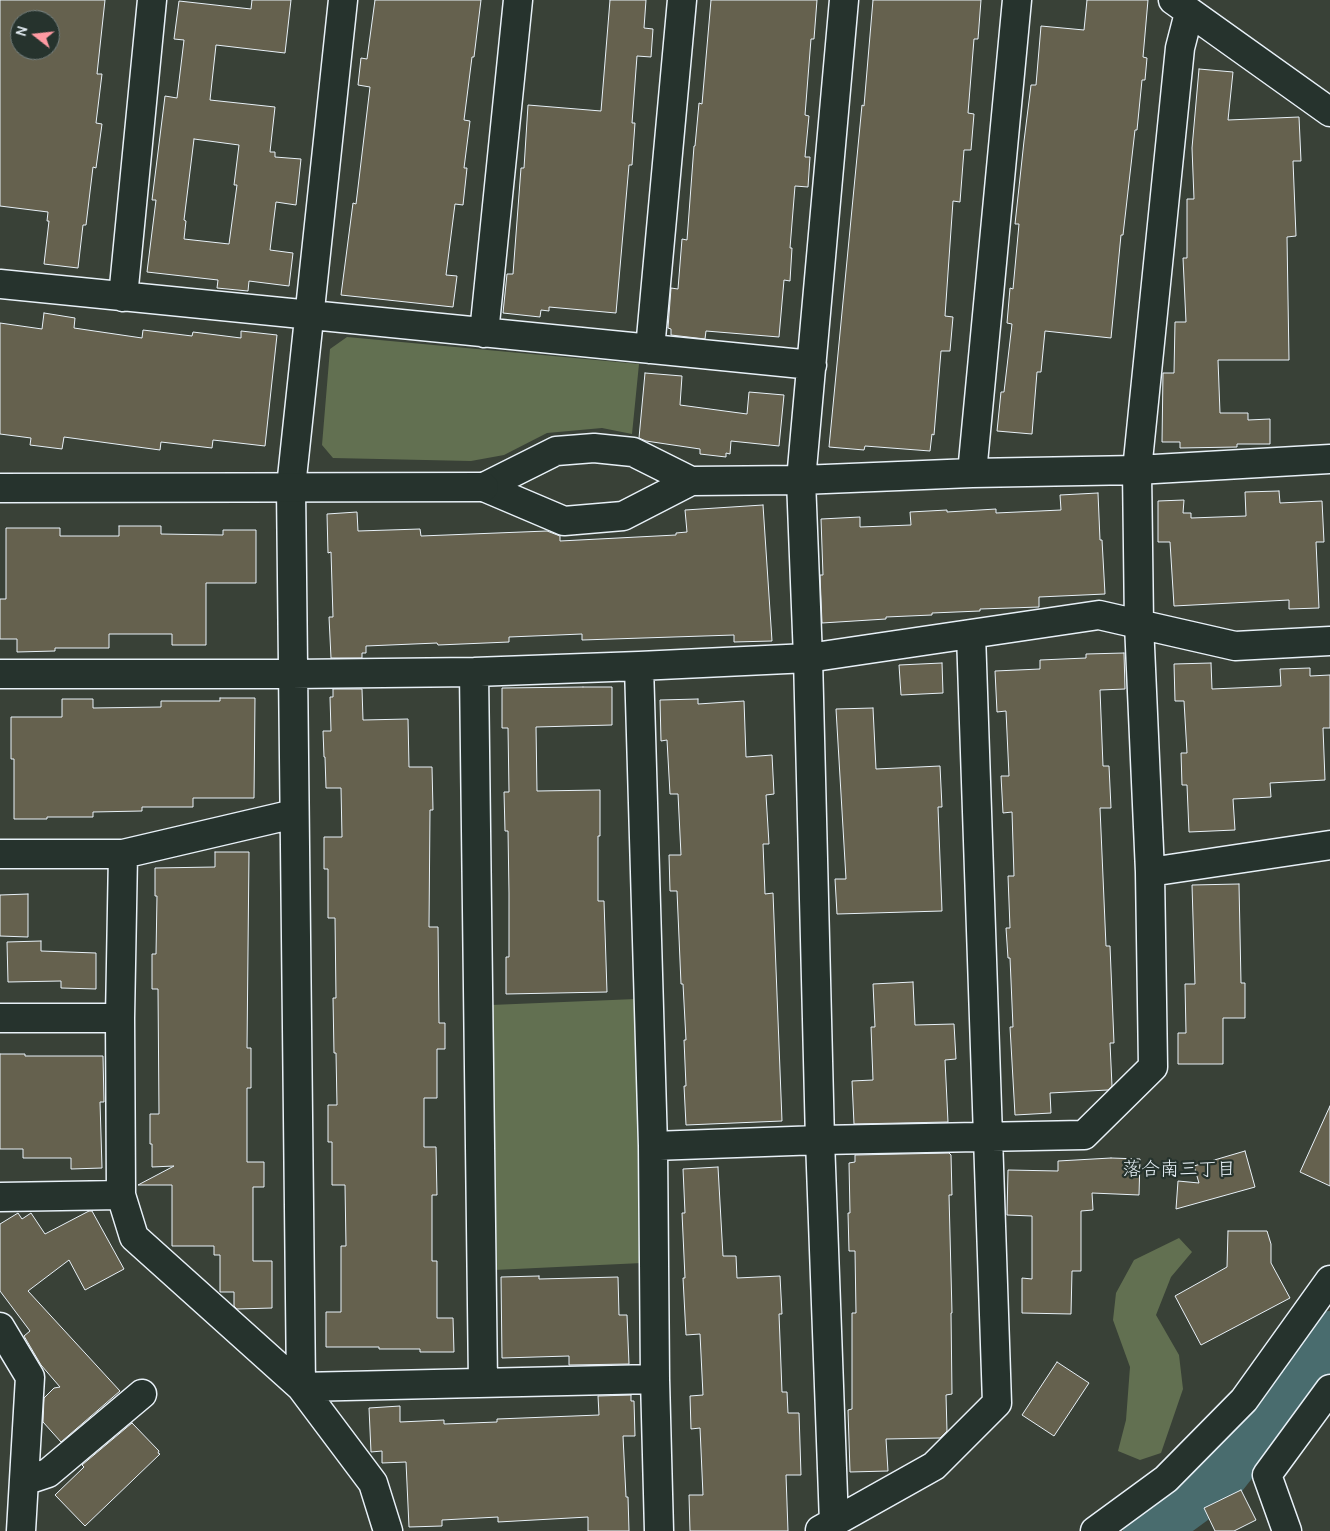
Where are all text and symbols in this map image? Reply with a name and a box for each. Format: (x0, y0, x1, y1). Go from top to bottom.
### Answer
north arrow (10, 10, 60, 60)
text: N (12, 24, 32, 38)
district label: 落合南三丁目 (1122, 1159, 1236, 1181)

